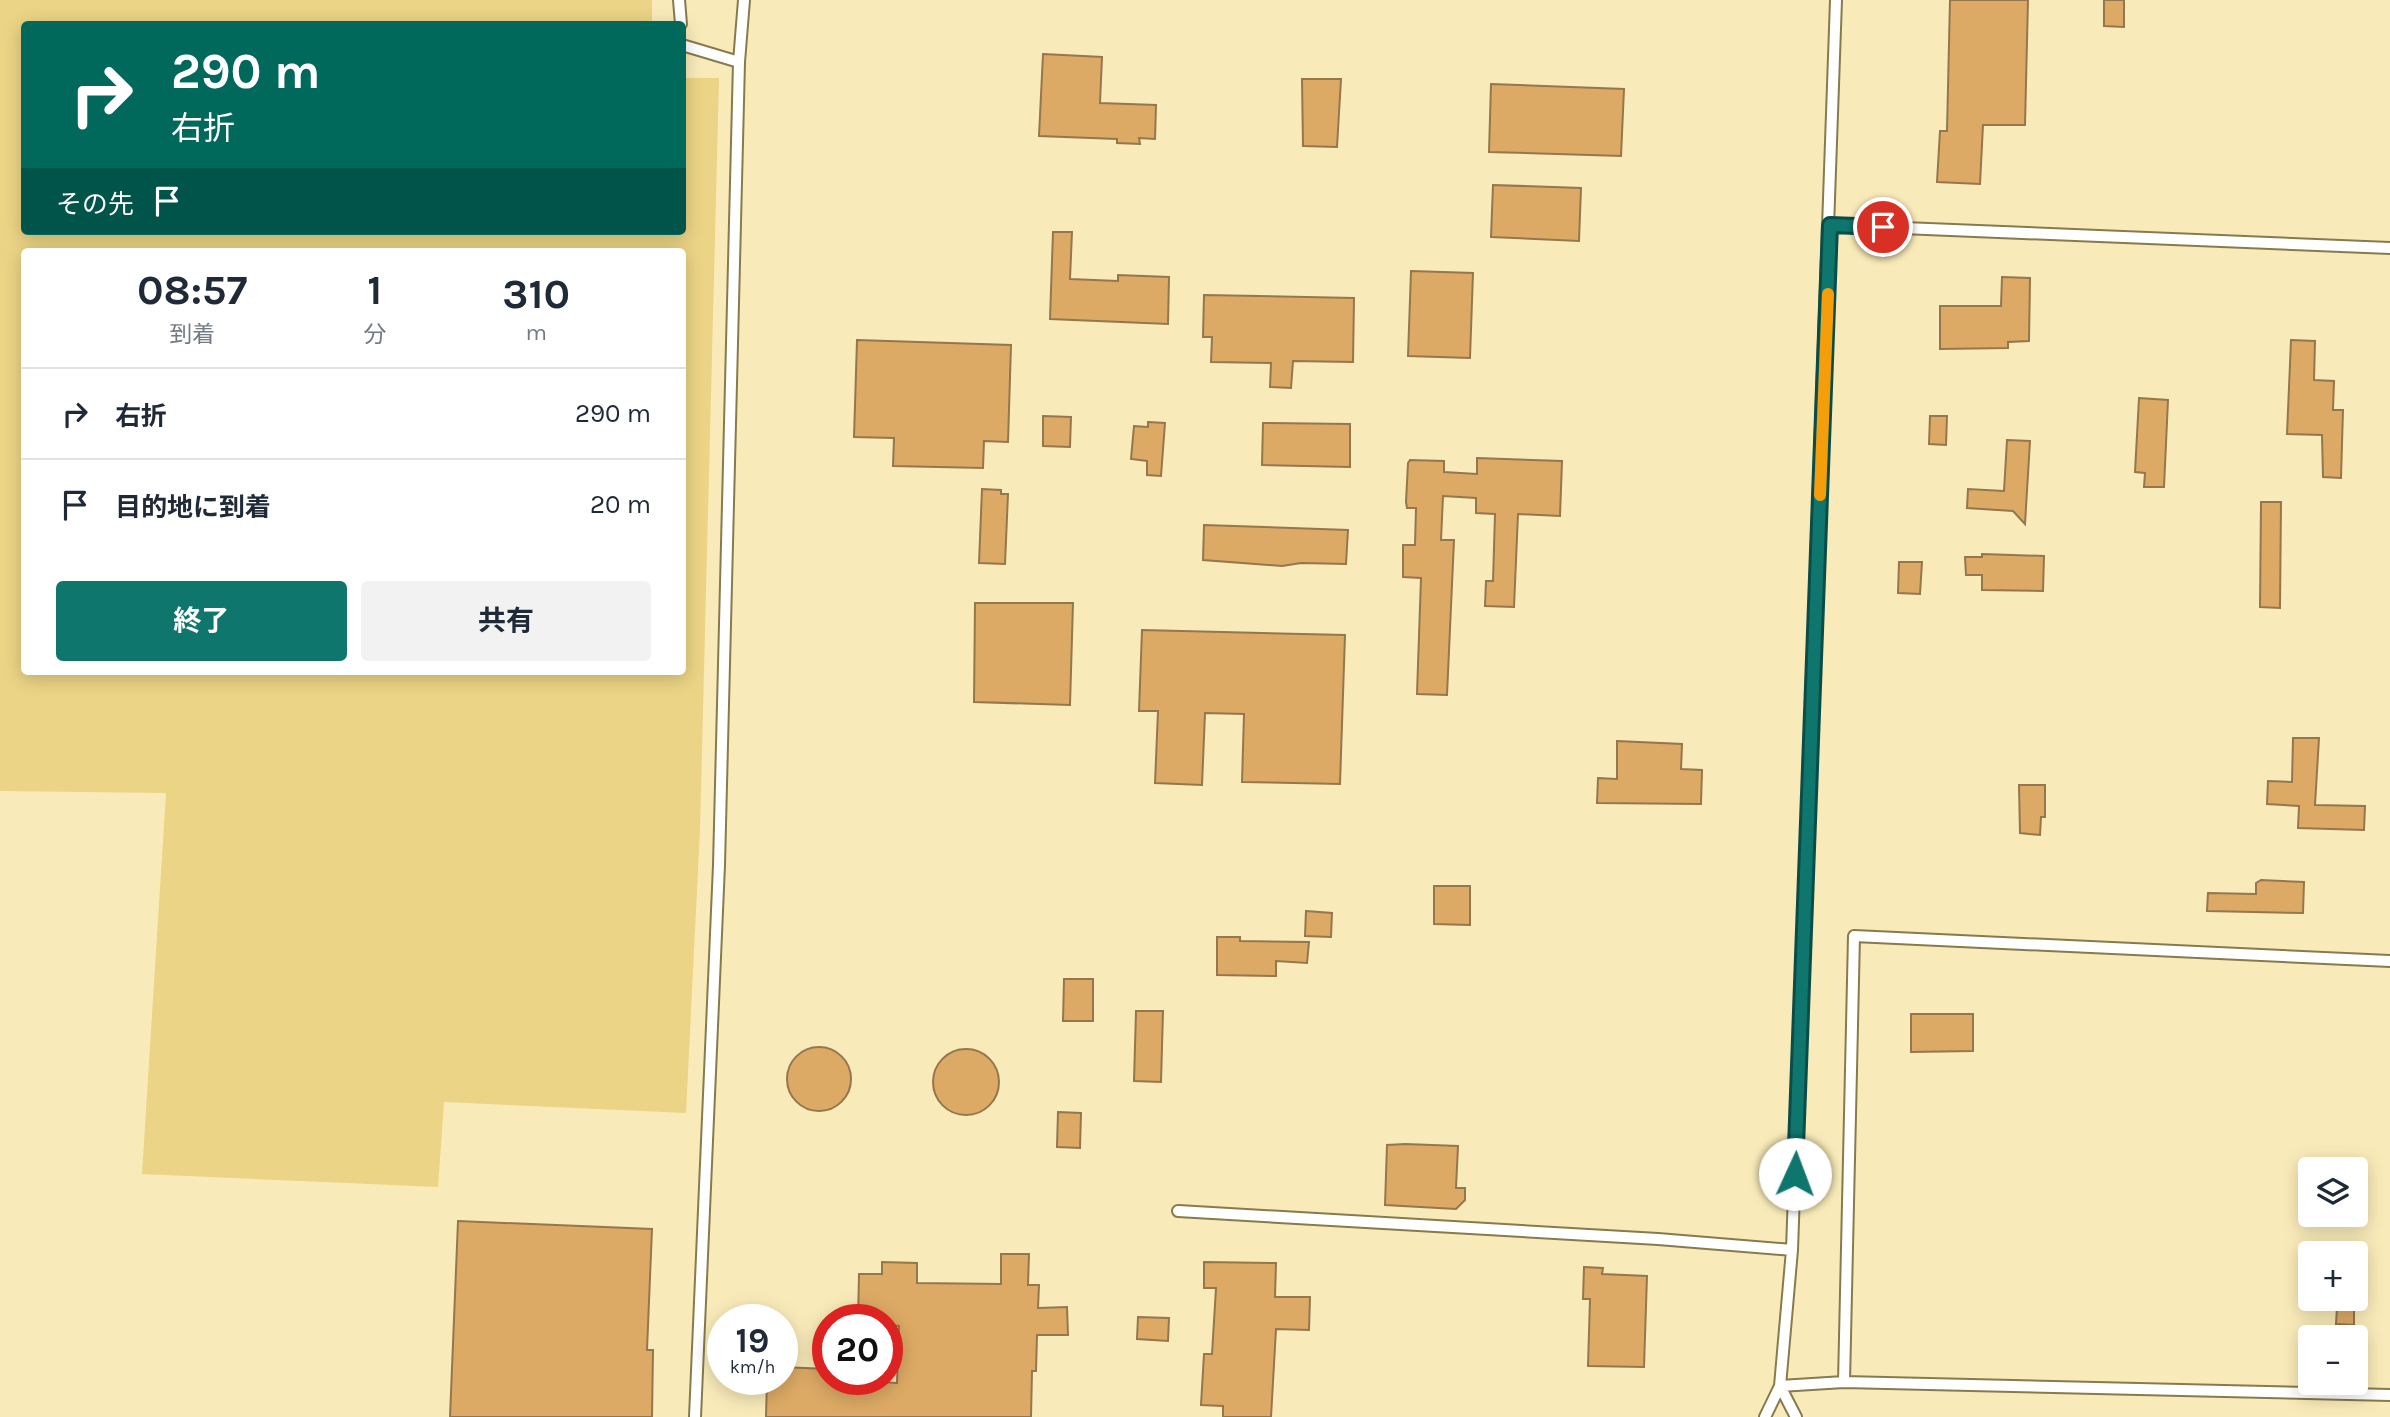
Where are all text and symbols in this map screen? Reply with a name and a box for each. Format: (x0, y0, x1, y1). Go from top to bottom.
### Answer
text: 290 m (171, 43, 320, 100)
icon: right (56, 49, 147, 140)
text: 右折 (171, 110, 235, 147)
icon: arrive (148, 182, 186, 220)
text: その先 (56, 189, 134, 220)
pin (1853, 197, 1913, 257)
icon: arrive (1864, 208, 1902, 246)
text: 08:57 (137, 265, 247, 315)
text: 1 (367, 265, 382, 315)
text: 310 (502, 269, 570, 319)
text: m (525, 319, 547, 346)
text: 到着 (169, 321, 215, 348)
text: 分 (363, 321, 386, 348)
icon: right (56, 395, 94, 433)
text: 290 m (575, 398, 651, 429)
text: 右折 (115, 401, 167, 432)
icon: arrive (56, 486, 94, 524)
text: 20 m (590, 489, 651, 520)
text: 目的地に到着 (115, 492, 271, 523)
button: 終了 (56, 581, 347, 661)
button: 共有 (361, 581, 651, 661)
position arrow (1758, 1137, 1832, 1211)
map controls (2298, 1157, 2368, 1395)
button: layers (2298, 1157, 2368, 1227)
button: + (2298, 1241, 2368, 1311)
speed limit sign: 20 (812, 1304, 903, 1395)
text: 19 (736, 1320, 769, 1361)
button: − (2298, 1325, 2368, 1395)
text: km/h (730, 1356, 775, 1378)

